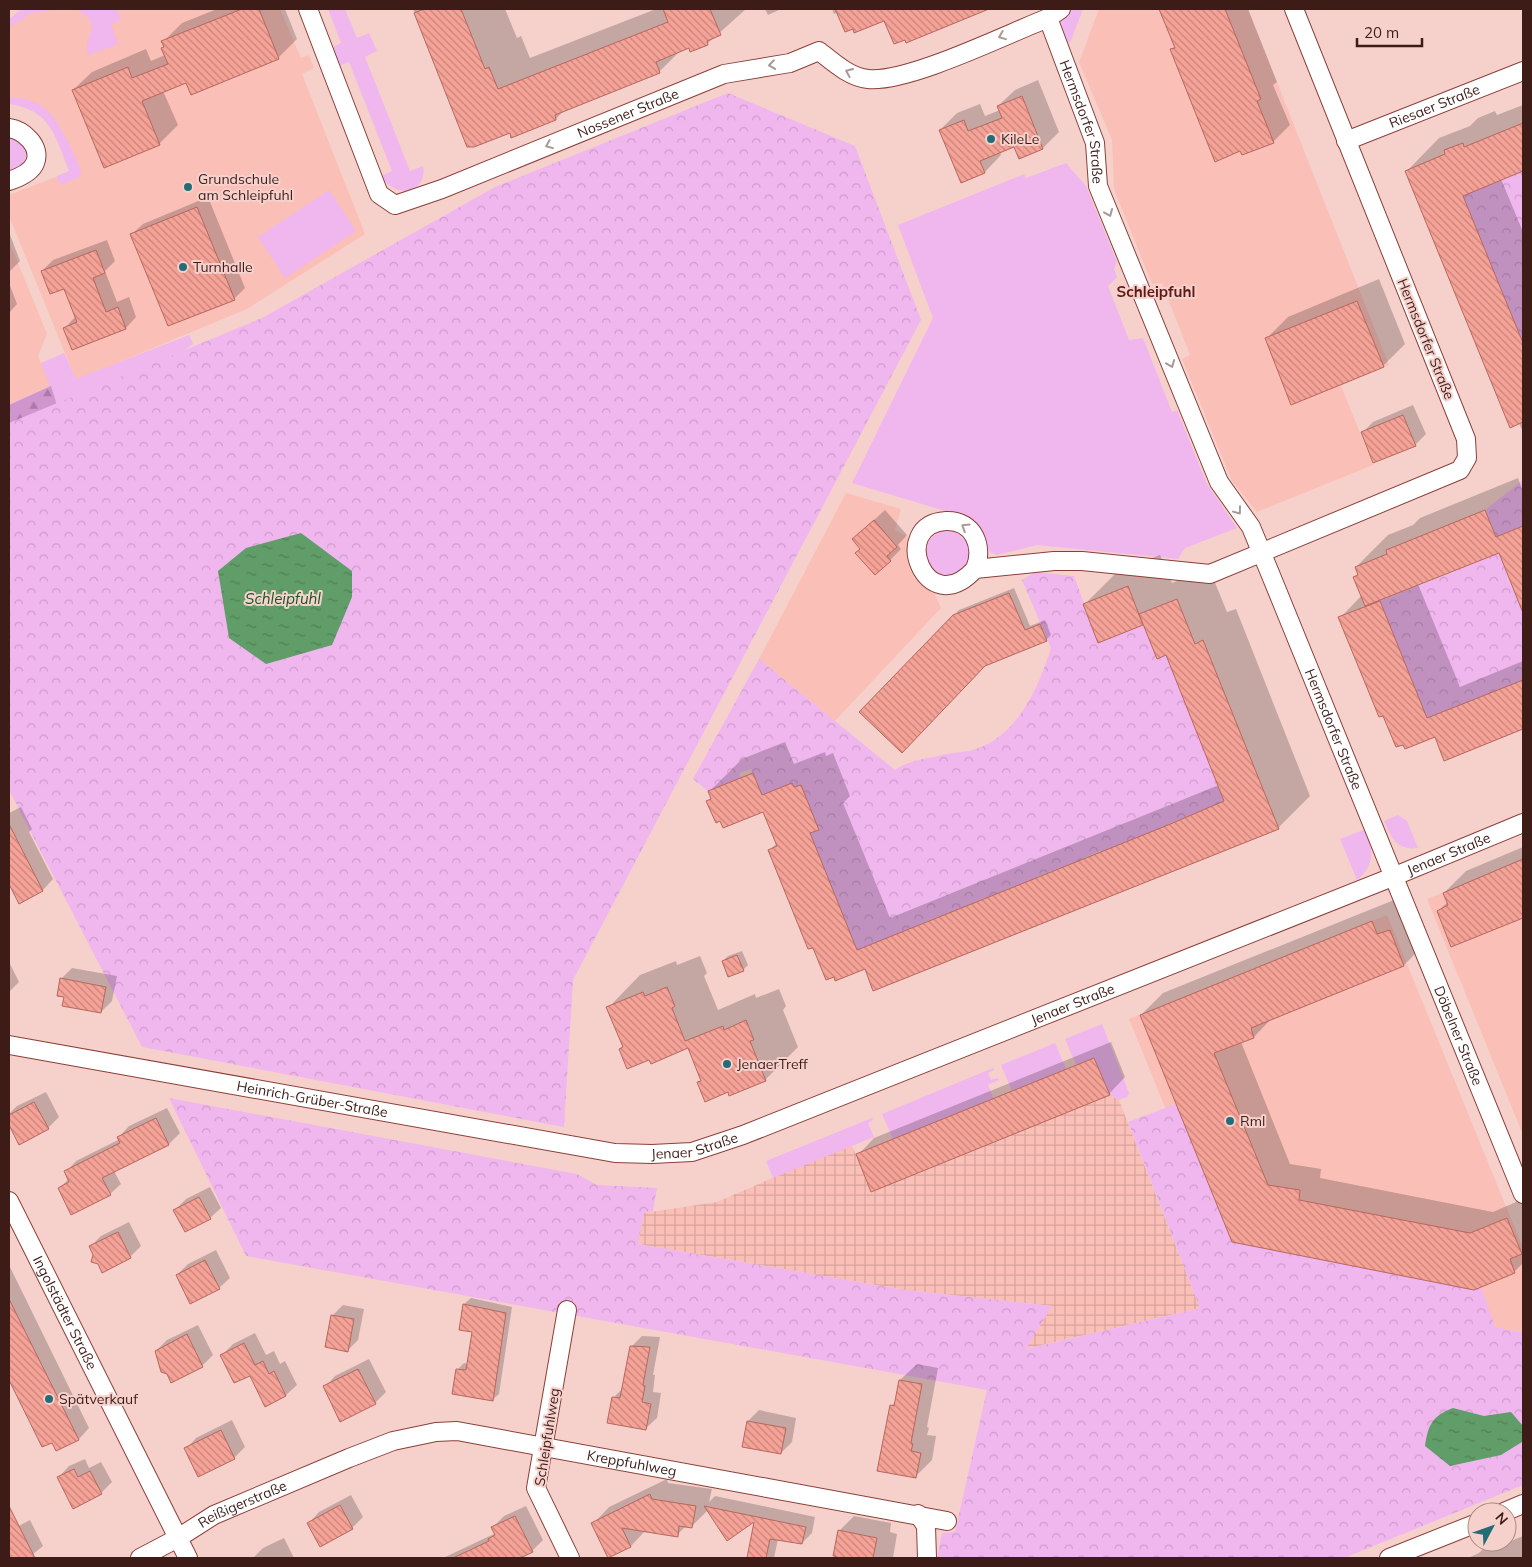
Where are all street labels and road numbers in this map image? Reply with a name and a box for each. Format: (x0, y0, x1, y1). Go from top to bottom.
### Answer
street label: Hermsdorfer Straße (1056, 57, 1107, 184)
street label: Riesaer Straße (1386, 80, 1482, 132)
street label: Nossener Straße (574, 84, 681, 142)
street label: Hermsdorfer Straße (1394, 276, 1458, 402)
street label: Hermsdorfer Straße (1301, 666, 1366, 792)
street label: Jenaer Straße (1404, 828, 1493, 879)
street label: Jenaer Straße (1028, 979, 1117, 1029)
street label: Döbelner Straße (1430, 983, 1487, 1088)
street label: Heinrich-Grüber-Straße (235, 1077, 389, 1121)
street label: Jenaer Straße (651, 1128, 740, 1163)
street label: Ingolstädter Straße (29, 1253, 101, 1373)
street label: Schleipfuhlweg (530, 1387, 564, 1487)
street label: Kreppfuhlweg (585, 1446, 678, 1480)
street label: Reißigerstraße (194, 1476, 289, 1532)

